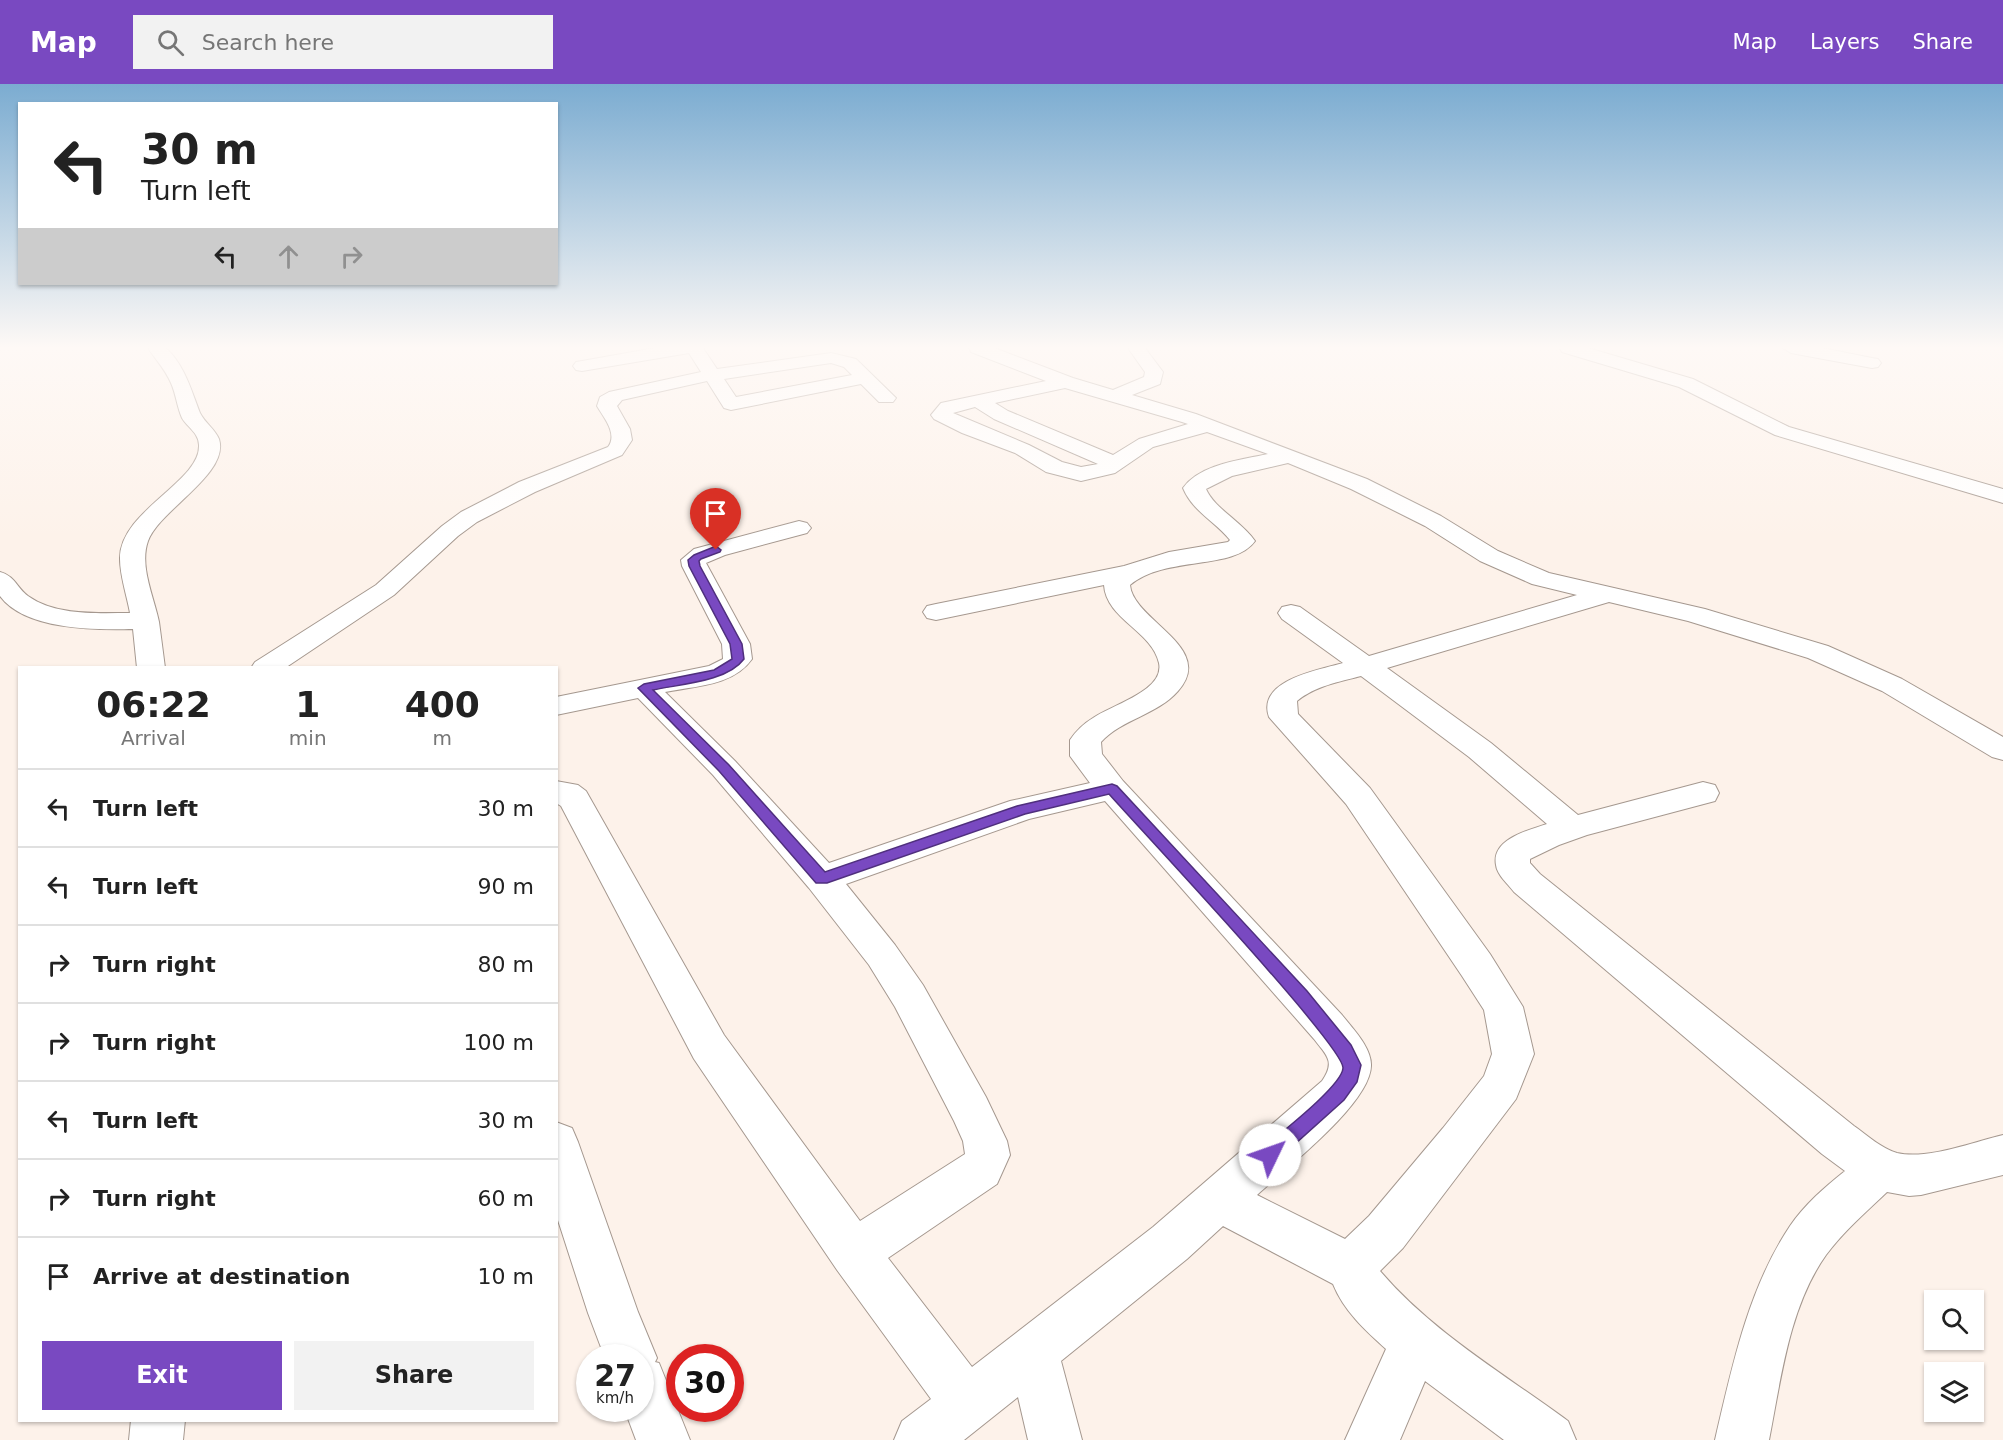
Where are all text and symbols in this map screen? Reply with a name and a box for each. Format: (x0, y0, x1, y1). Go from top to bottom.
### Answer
search box (133, 15, 553, 69)
text: Map (30, 26, 97, 59)
icon: search (154, 26, 187, 59)
text: Search here (202, 30, 334, 55)
text: Map (1733, 30, 1777, 54)
text: Layers (1810, 30, 1879, 54)
text: Share (1912, 30, 1973, 54)
text: 30 m (141, 125, 258, 174)
icon: left (42, 126, 120, 204)
text: Turn left (141, 175, 251, 206)
icon: left (209, 240, 242, 273)
icon: ahead (272, 240, 305, 273)
icon: right (335, 240, 368, 273)
pin (690, 488, 741, 550)
icon: arrive (699, 497, 732, 530)
text: 06:22 (96, 684, 211, 725)
text: 1 (295, 684, 320, 725)
text: 400 (405, 684, 480, 725)
text: Arrival (121, 726, 186, 750)
text: min (289, 726, 327, 750)
text: m (433, 726, 452, 750)
icon: left (42, 792, 75, 825)
text: Turn left (93, 796, 198, 821)
text: 30 m (478, 796, 534, 821)
icon: left (42, 870, 75, 903)
text: Turn left (93, 874, 198, 899)
text: 90 m (478, 874, 534, 899)
icon: right (42, 948, 75, 981)
text: Turn right (93, 952, 216, 977)
text: 80 m (478, 952, 534, 977)
icon: right (42, 1026, 75, 1059)
text: Turn right (93, 1030, 216, 1055)
text: 100 m (464, 1030, 534, 1055)
icon: left (42, 1104, 75, 1137)
text: Turn left (93, 1108, 198, 1133)
text: 30 m (478, 1108, 534, 1133)
position arrow (1238, 1123, 1302, 1187)
icon: right (42, 1182, 75, 1215)
text: Turn right (93, 1186, 216, 1211)
text: 60 m (478, 1186, 534, 1211)
icon: arrive (42, 1260, 75, 1293)
text: Arrive at destination (93, 1264, 350, 1289)
text: 10 m (478, 1264, 534, 1289)
map controls (1924, 1290, 1984, 1422)
button: search (1924, 1290, 1984, 1350)
button: Exit (42, 1341, 282, 1410)
button: Share (294, 1341, 534, 1410)
speed limit sign: 30 (666, 1344, 744, 1422)
text: 27 (594, 1358, 636, 1393)
button: layers (1924, 1362, 1984, 1422)
text: km/h (596, 1389, 634, 1407)

